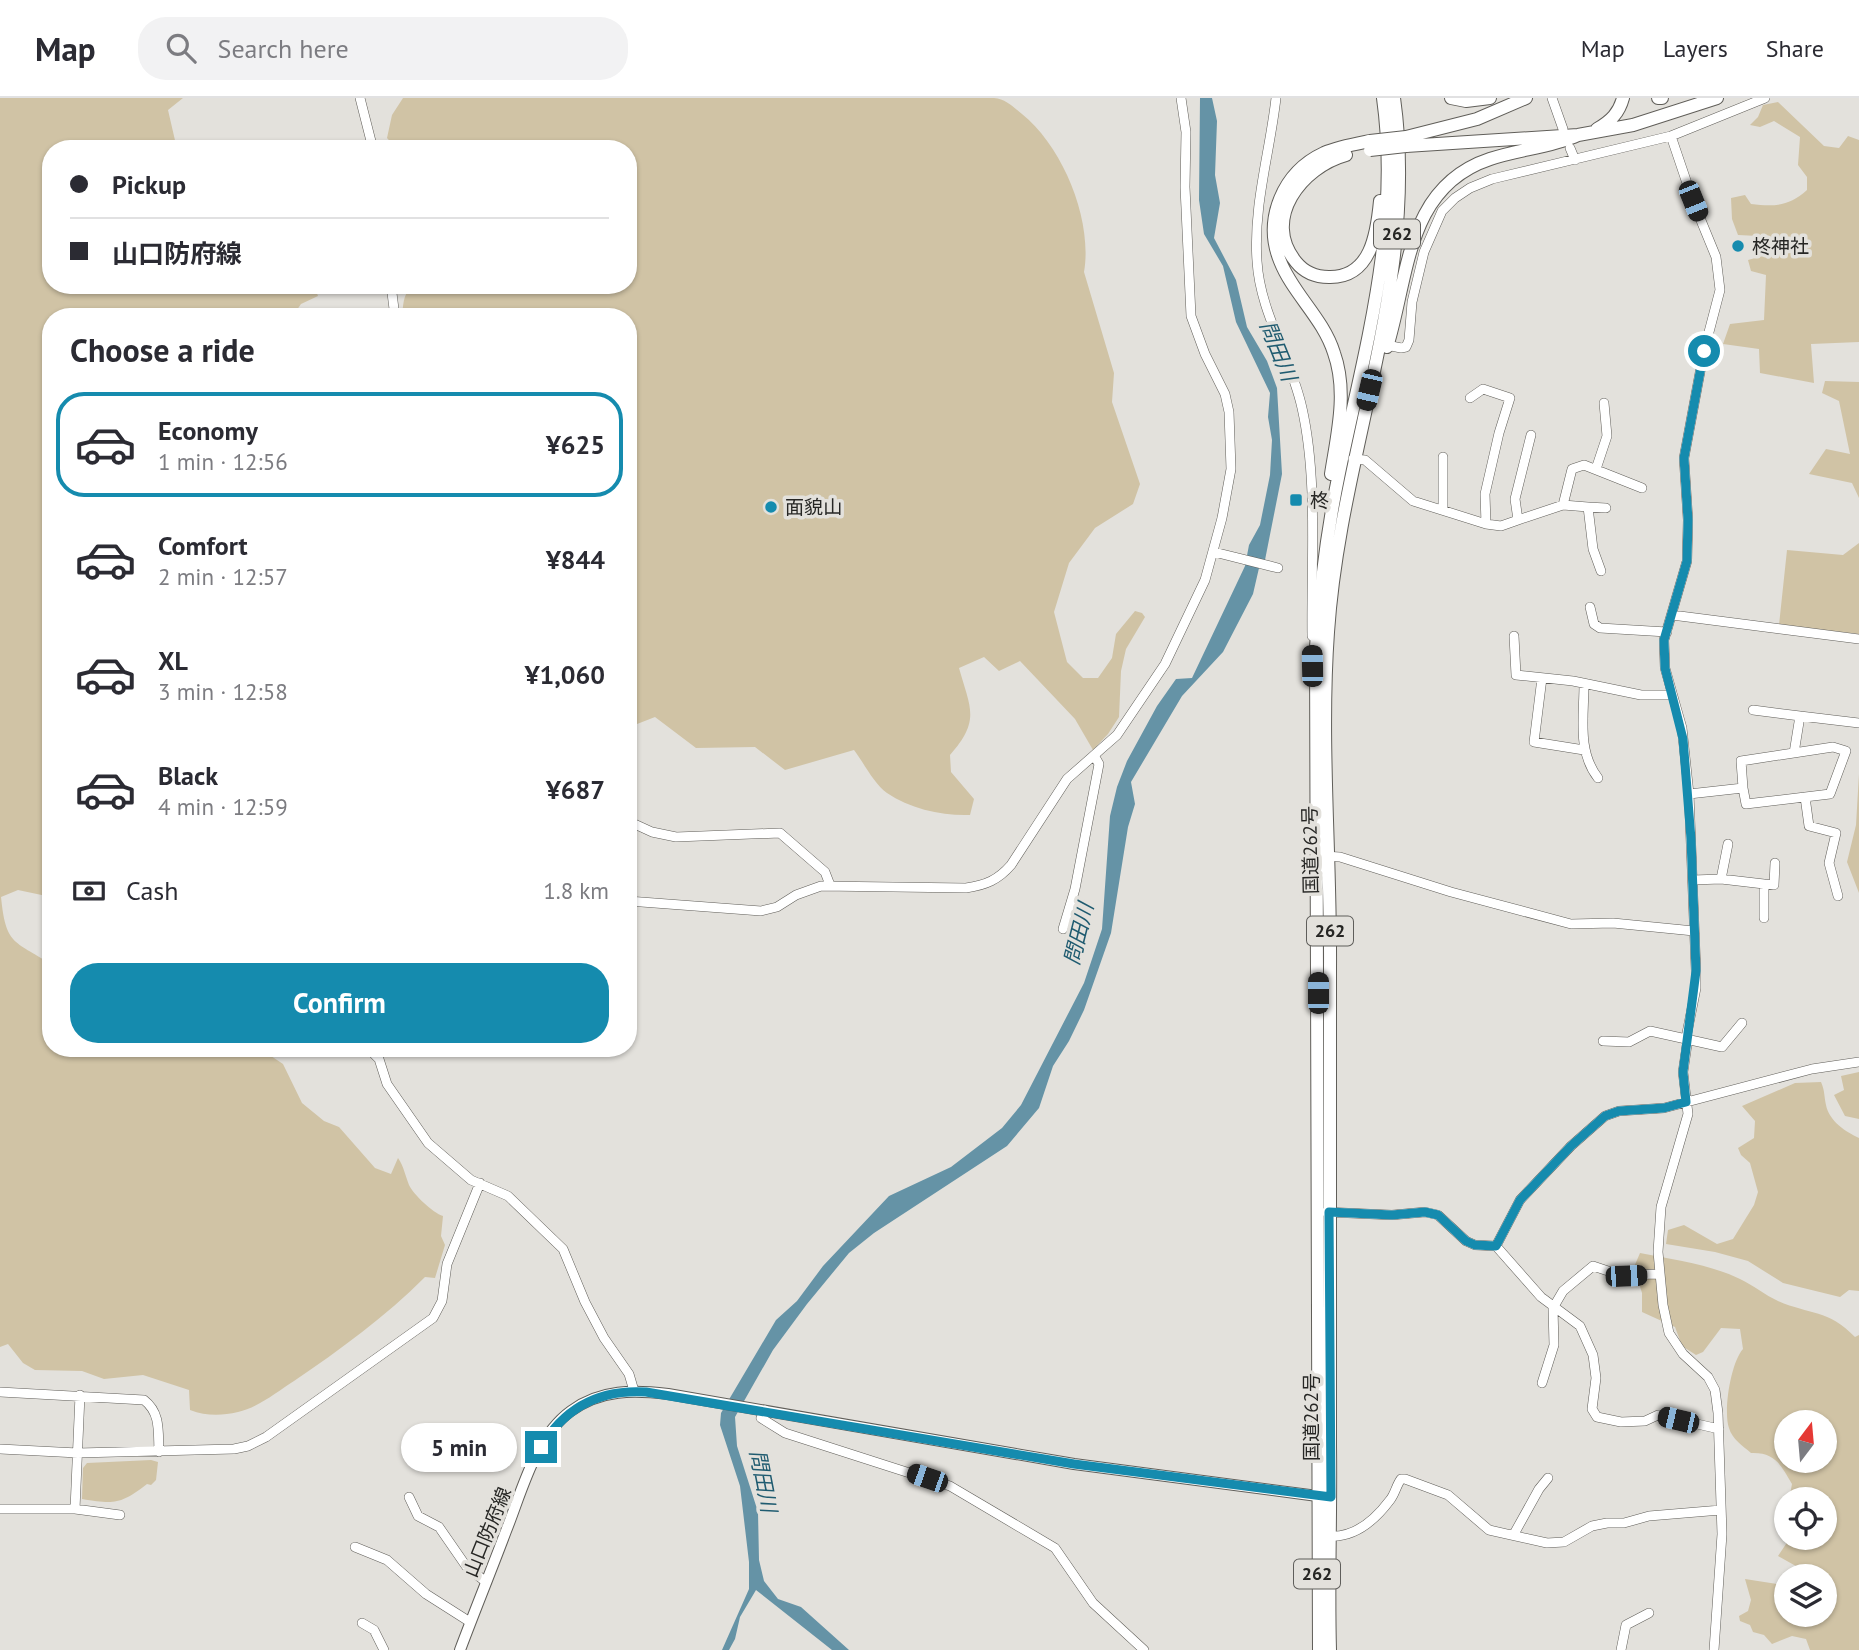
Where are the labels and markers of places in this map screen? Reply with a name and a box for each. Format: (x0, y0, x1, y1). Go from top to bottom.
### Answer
place label: 柊神社 (1752, 234, 1809, 258)
marker: 柊神社 (1730, 238, 1746, 254)
place label: 柊 (1310, 488, 1329, 512)
marker: 柊 (1288, 492, 1304, 508)
place label: 面貌山 (785, 495, 842, 519)
marker: 面貌山 (763, 499, 779, 515)

